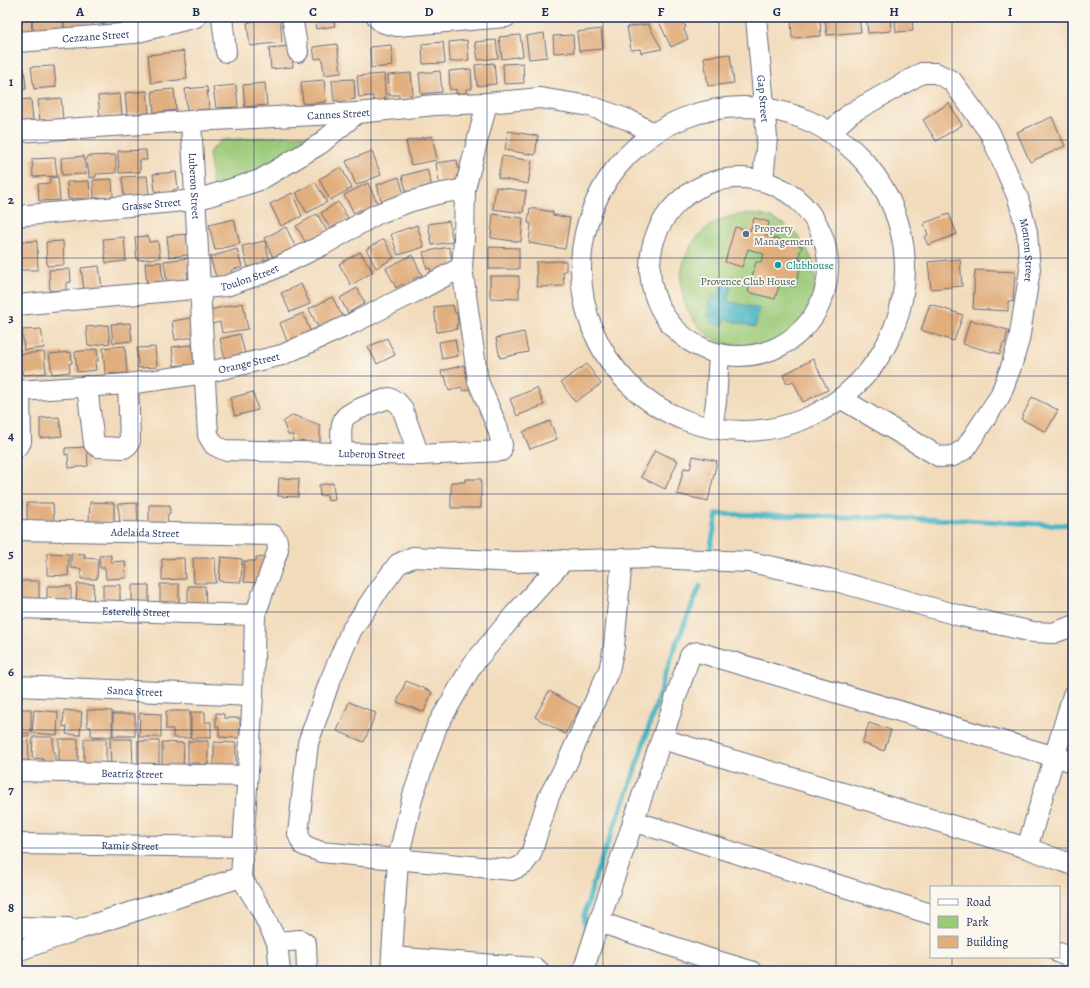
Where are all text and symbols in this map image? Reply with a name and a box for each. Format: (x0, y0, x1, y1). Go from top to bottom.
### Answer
text: A (75, 3, 85, 20)
text: B (192, 3, 200, 20)
text: C (309, 3, 317, 20)
text: D (424, 3, 434, 20)
text: E (541, 3, 549, 20)
text: F (658, 3, 665, 20)
text: G (773, 3, 781, 20)
text: H (889, 3, 899, 20)
text: I (1008, 3, 1013, 20)
street label: Cezzane Street (62, 26, 130, 46)
text: 1 (9, 73, 14, 90)
street label: Gap Street (753, 74, 773, 123)
street label: Cannes Street (307, 105, 371, 123)
street label: Luberon Street (185, 152, 203, 220)
text: 2 (8, 191, 15, 208)
street label: Grasse Street (121, 194, 182, 215)
street label: Menton Street (1016, 216, 1037, 283)
place label: Property Management (754, 221, 814, 249)
marker: Property Management (741, 229, 751, 239)
place label: Clubhouse (786, 258, 834, 273)
street label: Toulon Street (220, 260, 282, 294)
marker: Clubhouse (773, 260, 783, 270)
park label: Provence Club House (701, 274, 795, 289)
text: 3 (8, 309, 14, 326)
street label: Orange Street (217, 349, 281, 378)
text: 4 (8, 427, 14, 444)
street label: Luberon Street (338, 446, 406, 463)
street label: Adelaida Street (110, 525, 180, 541)
text: 5 (8, 545, 14, 562)
street label: Esterelle Street (102, 603, 171, 621)
text: 6 (8, 663, 14, 680)
street label: Sanca Street (107, 683, 163, 700)
street label: Beatriz Street (101, 766, 163, 782)
text: 7 (8, 781, 14, 798)
street label: Ramir Street (101, 838, 159, 854)
legend (930, 886, 1060, 958)
text: Road (966, 894, 992, 910)
text: 8 (8, 899, 14, 916)
text: Park (966, 914, 989, 930)
text: Building (966, 934, 1008, 950)

